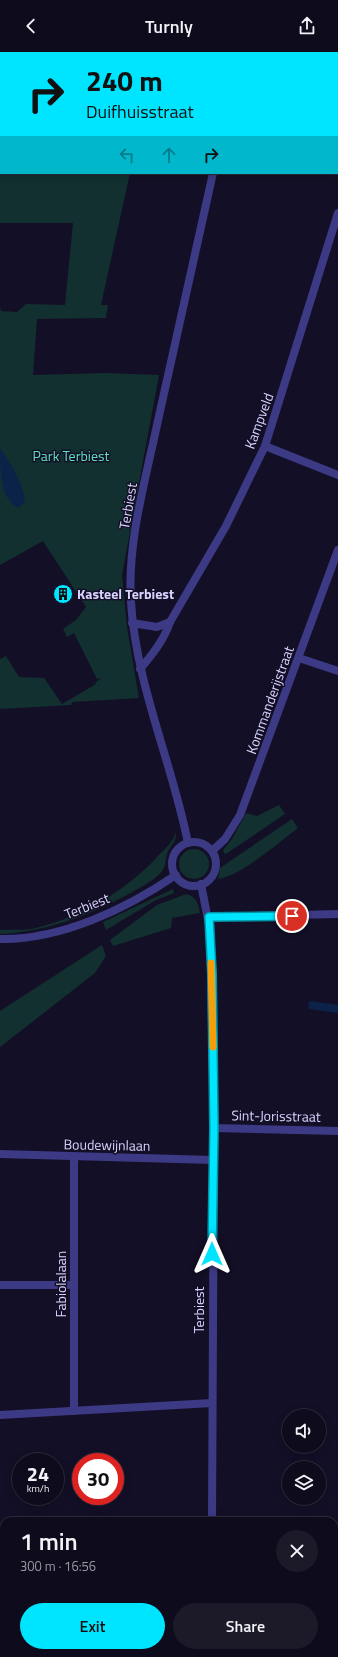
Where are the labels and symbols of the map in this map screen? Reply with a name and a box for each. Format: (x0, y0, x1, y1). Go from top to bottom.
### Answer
street label: Kampveld (239, 390, 278, 452)
park label: Park Terbiest (33, 445, 109, 466)
street label: Terbiest (113, 481, 142, 531)
building icon: Kasteel Terbiest (52, 583, 74, 605)
place label: Kasteel Terbiest (77, 583, 174, 604)
street label: Kommanderijstraat (240, 643, 299, 757)
street label: Terbiest (61, 887, 113, 924)
pin (275, 899, 309, 933)
street label: Sint-Jorisstraat (231, 1104, 321, 1127)
street label: Boudewijnlaan (63, 1133, 151, 1156)
position arrow (191, 1233, 233, 1275)
street label: Fabiolalaan (50, 1251, 71, 1317)
street label: Terbiest (188, 1286, 209, 1333)
speed limit sign: 30 (72, 1453, 124, 1505)

